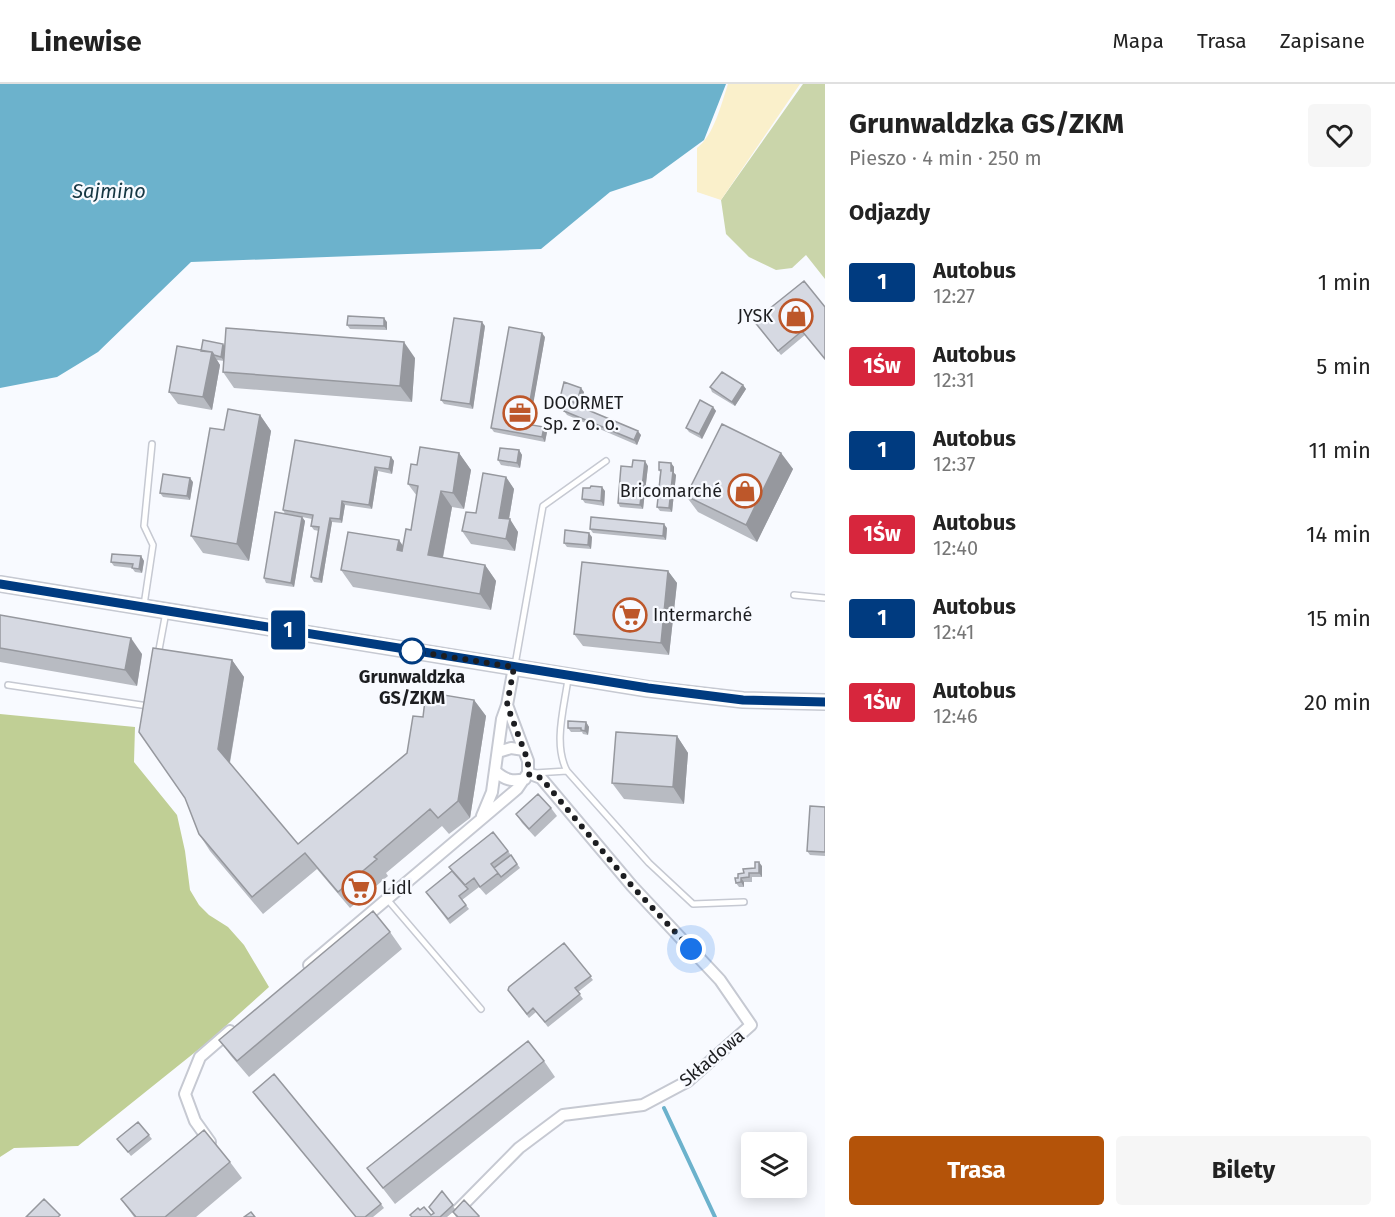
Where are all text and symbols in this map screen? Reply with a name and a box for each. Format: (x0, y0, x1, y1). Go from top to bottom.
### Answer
text: Linewise (30, 25, 142, 58)
text: Mapa (1112, 28, 1164, 54)
text: Trasa (1197, 28, 1247, 54)
text: Zapisane (1280, 28, 1365, 54)
button: heart (1308, 104, 1371, 167)
text: Grunwaldzka GS/ZKM (849, 107, 1124, 140)
text: Pieszo · 4 min · 250 m (849, 146, 1042, 170)
water label: Sajmino (71, 179, 146, 203)
text: Odjazdy (849, 199, 930, 226)
text: Autobus (933, 257, 1016, 284)
text: 1 (877, 269, 887, 295)
text: 1 min (1318, 269, 1371, 296)
text: 12:27 (933, 284, 975, 308)
shop icon: JYSK (778, 298, 814, 334)
place label: JYSK (738, 305, 773, 327)
text: Autobus (933, 341, 1016, 368)
text: 1Św (863, 353, 901, 379)
text: 5 min (1316, 353, 1371, 380)
text: 12:31 (933, 368, 975, 392)
place label: DOORMET Sp. z o. o. (543, 392, 624, 435)
office icon: DOORMET Sp. z o. o. (502, 395, 538, 431)
text: Autobus (933, 425, 1016, 452)
text: 1 (877, 437, 887, 463)
text: 11 min (1308, 437, 1371, 464)
text: 12:37 (933, 452, 975, 476)
shop icon: Bricomarché (727, 473, 763, 509)
place label: Bricomarché (620, 480, 722, 502)
text: Autobus (933, 509, 1016, 536)
text: 1Św (863, 521, 901, 547)
text: 14 min (1306, 521, 1371, 548)
text: 12:40 (933, 536, 978, 560)
text: Autobus (933, 593, 1016, 620)
supermarket icon: Intermarché (612, 597, 648, 633)
place label: Intermarché (653, 604, 752, 626)
text: 1 (877, 605, 887, 631)
text: 15 min (1307, 605, 1371, 632)
line badge: 1 (268, 610, 308, 650)
text: 1 (283, 617, 293, 643)
text: 12:41 (933, 620, 974, 644)
marker: Grunwaldzka GS/ZKM (399, 638, 425, 664)
place label: Grunwaldzka GS/ZKM (359, 666, 465, 709)
text: Autobus (933, 677, 1016, 704)
text: 1Św (863, 689, 901, 715)
text: 20 min (1304, 689, 1371, 716)
text: 12:46 (933, 704, 978, 728)
supermarket icon: Lidl (341, 870, 377, 906)
place label: Lidl (382, 877, 412, 899)
your location (676, 934, 706, 964)
street label: Składowa (675, 1025, 749, 1091)
map controls (741, 1132, 807, 1198)
button: layers (741, 1132, 807, 1198)
button: Trasa (849, 1136, 1104, 1205)
button: Bilety (1116, 1136, 1371, 1205)

